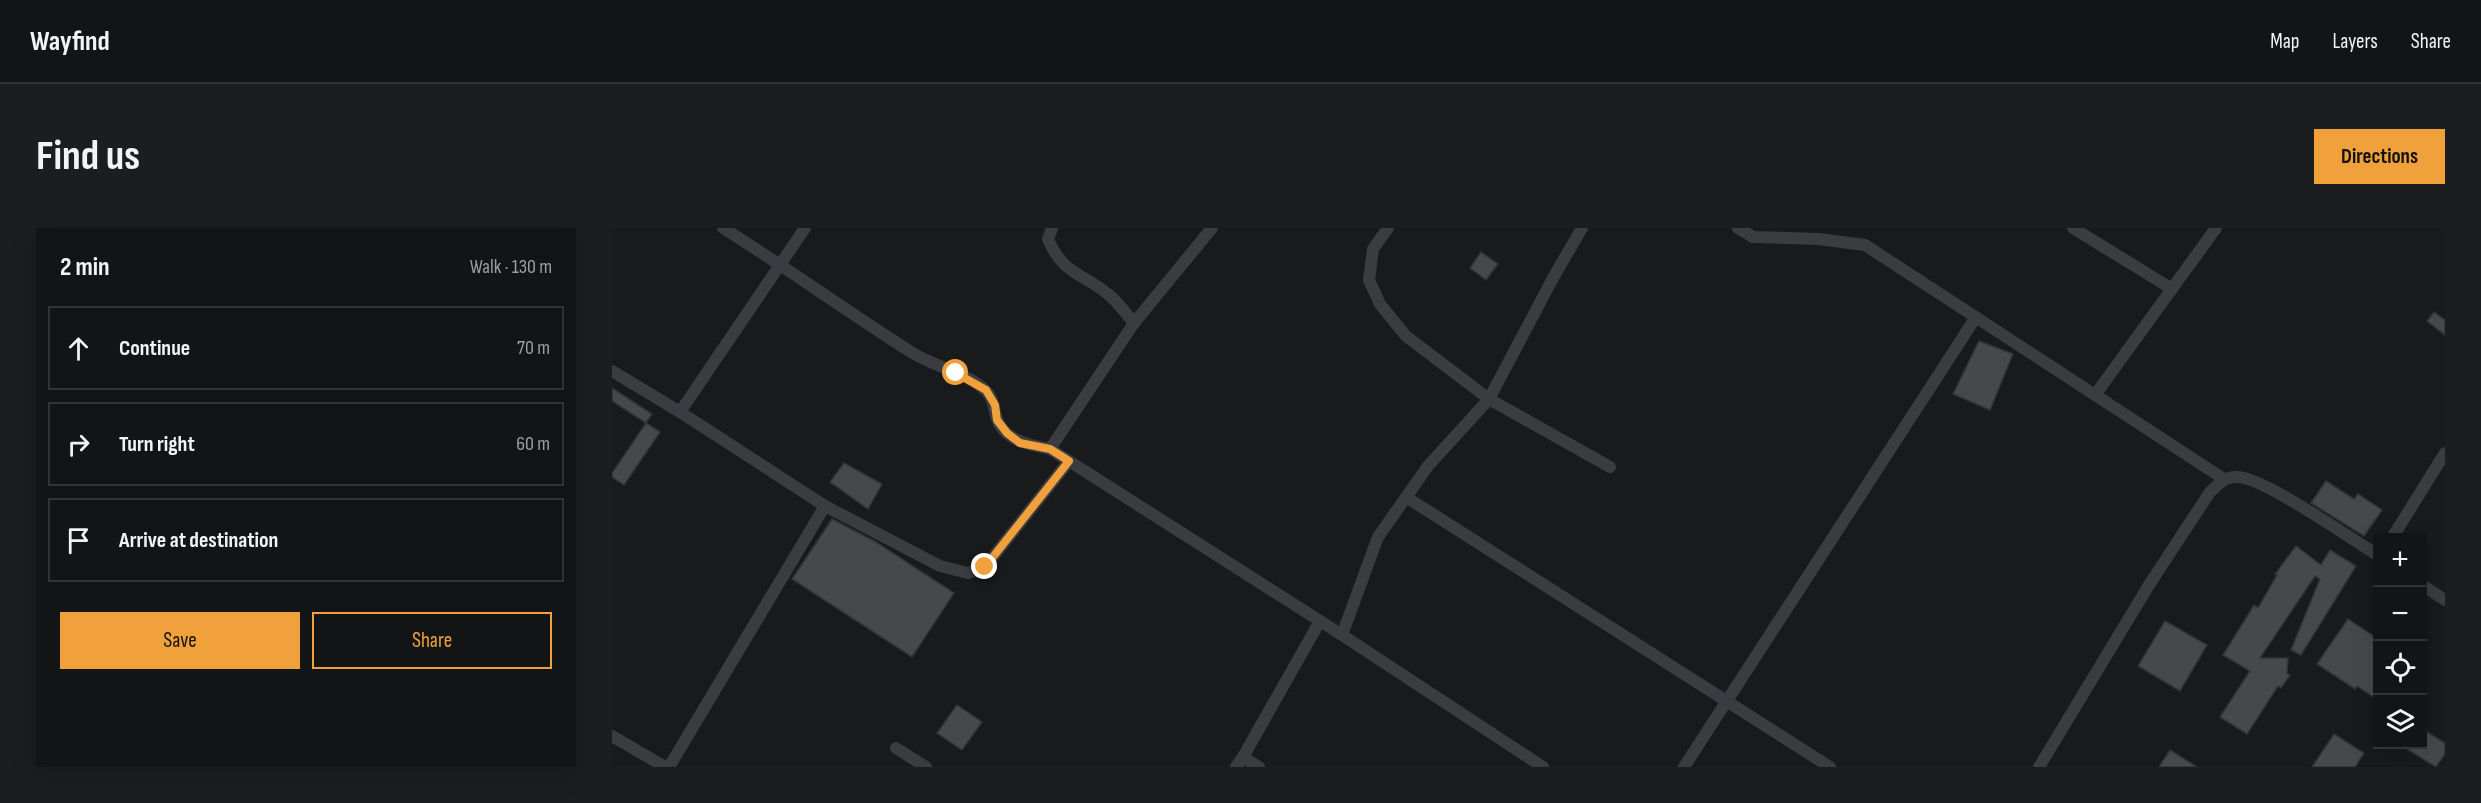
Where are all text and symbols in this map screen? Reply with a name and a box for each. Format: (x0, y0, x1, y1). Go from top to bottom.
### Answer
text: Wayfind (30, 25, 110, 58)
text: Map (2270, 29, 2299, 54)
text: Layers (2332, 29, 2378, 54)
text: Share (2411, 29, 2451, 54)
button: Directions (2314, 129, 2445, 184)
text: Find us (36, 131, 140, 182)
text: 2 min (60, 252, 110, 283)
text: Walk · 130 m (470, 255, 552, 279)
icon: ahead (62, 332, 95, 365)
text: Continue (119, 335, 190, 362)
text: 70 m (517, 336, 550, 360)
route start (942, 359, 968, 385)
icon: right (62, 428, 95, 461)
text: Turn right (119, 431, 195, 458)
text: 60 m (516, 432, 550, 456)
icon: arrive (62, 524, 95, 557)
text: Arrive at destination (119, 527, 278, 554)
map controls (2373, 533, 2427, 749)
button: + (2373, 533, 2427, 587)
route end (971, 553, 997, 579)
button: − (2373, 587, 2427, 641)
button: Save (60, 612, 300, 669)
button: Share (312, 612, 552, 669)
button: locate (2373, 641, 2427, 695)
button: layers (2373, 695, 2427, 749)

